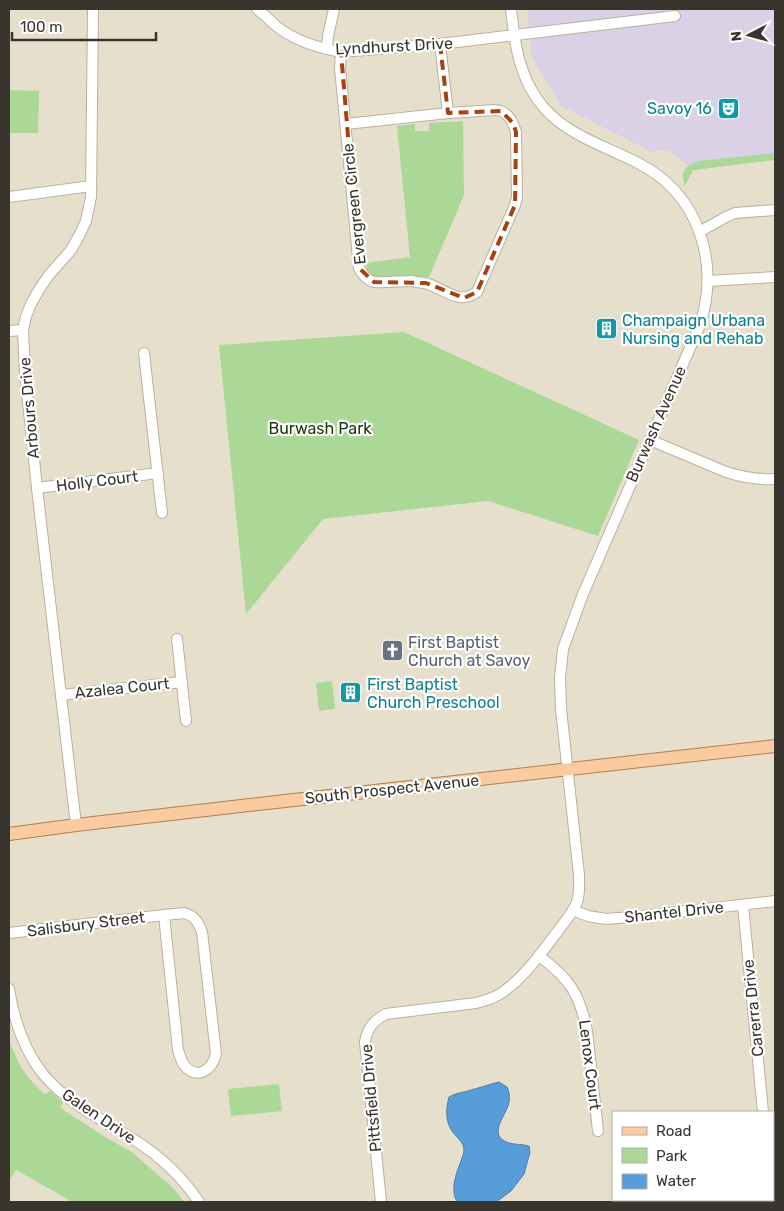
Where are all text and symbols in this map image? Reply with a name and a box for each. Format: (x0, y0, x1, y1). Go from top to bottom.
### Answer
scale bar (12, 10, 156, 42)
north arrow (724, 10, 774, 60)
text: 100 m (20, 18, 62, 36)
text: N (728, 30, 746, 42)
street label: Lyndhurst Drive (335, 33, 453, 59)
theatre icon: Savoy 16 (716, 96, 740, 120)
place label: Savoy 16 (647, 99, 712, 118)
street label: Evergreen Circle (338, 142, 370, 266)
place label: Champaign Urbana Nursing and Rehab (622, 311, 765, 348)
building icon: Champaign Urbana Nursing and Rehab (594, 317, 618, 341)
street label: Arbours Drive (15, 356, 43, 460)
street label: Burwash Avenue (622, 363, 690, 485)
park label: Burwash Park (269, 419, 372, 438)
street label: Holly Court (55, 467, 139, 495)
place label: First Baptist Church at Savoy (408, 633, 530, 670)
church icon: First Baptist Church at Savoy (380, 639, 404, 663)
street label: Azalea Court (74, 674, 170, 702)
place label: First Baptist Church Preschool (367, 675, 500, 712)
building icon: First Baptist Church Preschool (339, 681, 363, 705)
street label: South Prospect Avenue (304, 770, 480, 808)
street label: Shantel Drive (623, 897, 725, 927)
street label: Salisbury Street (26, 907, 146, 941)
street label: Carerra Drive (738, 958, 768, 1058)
street label: Lenox Court (575, 1019, 605, 1111)
street label: Pittsfield Drive (357, 1043, 385, 1153)
street label: Galen Drive (59, 1084, 139, 1148)
legend (612, 1111, 774, 1201)
text: Road (656, 1122, 692, 1140)
text: Park (656, 1147, 687, 1165)
text: Water (656, 1172, 696, 1190)

